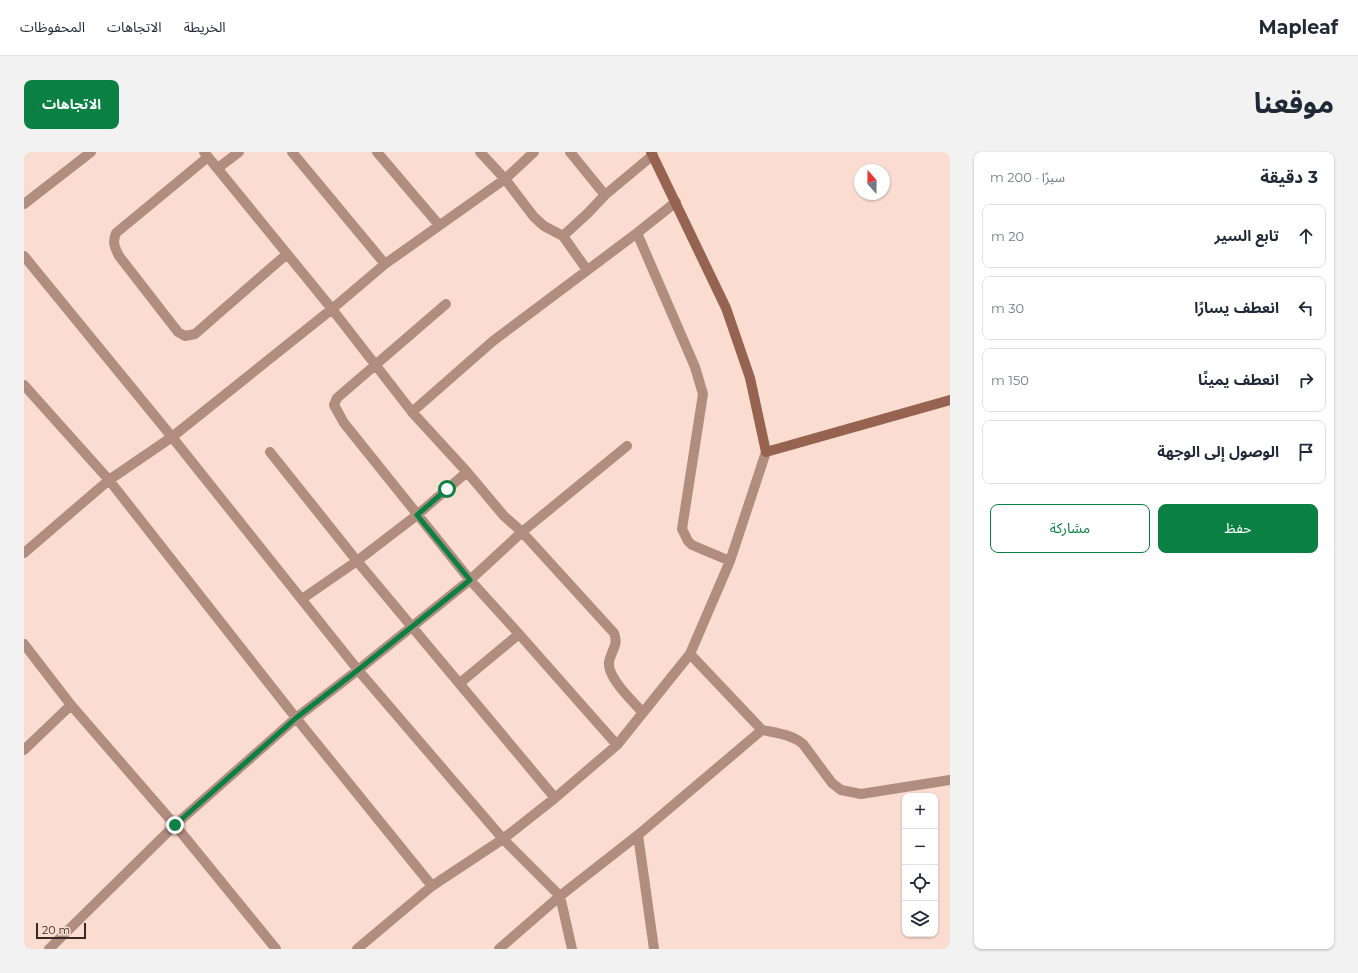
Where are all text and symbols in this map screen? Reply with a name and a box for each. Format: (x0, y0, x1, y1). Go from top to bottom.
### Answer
text: Mapleaf (1259, 16, 1338, 39)
text: المحفوظات (20, 18, 85, 36)
text: الاتجاهات (107, 18, 162, 36)
text: الخريطة (184, 18, 226, 36)
button: الاتجاهات (24, 80, 119, 129)
text: موقعنا (1254, 86, 1334, 120)
north arrow (854, 164, 890, 200)
text: 3 دقيقة (1260, 167, 1318, 187)
text: سيرًا · 200 m (990, 169, 1065, 185)
icon: ahead (1295, 225, 1317, 247)
text: تابع السير (1215, 226, 1279, 245)
text: 20 m (991, 228, 1024, 244)
icon: left (1295, 297, 1317, 319)
text: انعطف يسارًا (1194, 298, 1279, 317)
text: 30 m (991, 300, 1024, 316)
icon: right (1295, 369, 1317, 391)
text: انعطف يمينًا (1198, 370, 1279, 389)
text: 150 m (991, 372, 1029, 388)
icon: arrive (1295, 441, 1317, 463)
text: الوصول إلى الوجهة (1157, 442, 1279, 461)
route start (438, 480, 456, 498)
button: مشاركة (990, 504, 1150, 553)
button: حفظ (1158, 504, 1318, 553)
map controls (902, 793, 938, 937)
button: + (902, 793, 938, 829)
route end (166, 816, 184, 834)
button: − (902, 829, 938, 865)
button: locate (902, 865, 938, 901)
button: layers (902, 901, 938, 937)
scale bar (36, 921, 86, 940)
text: 20 m (42, 923, 70, 937)

